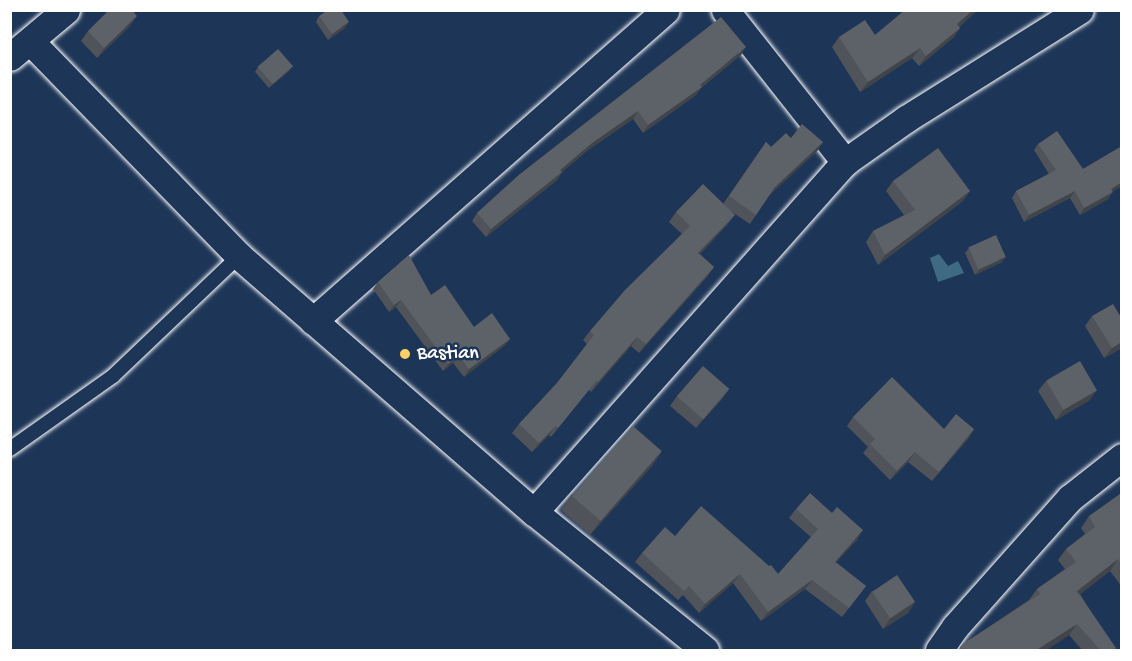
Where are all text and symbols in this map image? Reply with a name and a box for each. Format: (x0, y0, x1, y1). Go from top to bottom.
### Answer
place label: Bastian (417, 342, 479, 366)
marker: Bastian (398, 347, 412, 361)

